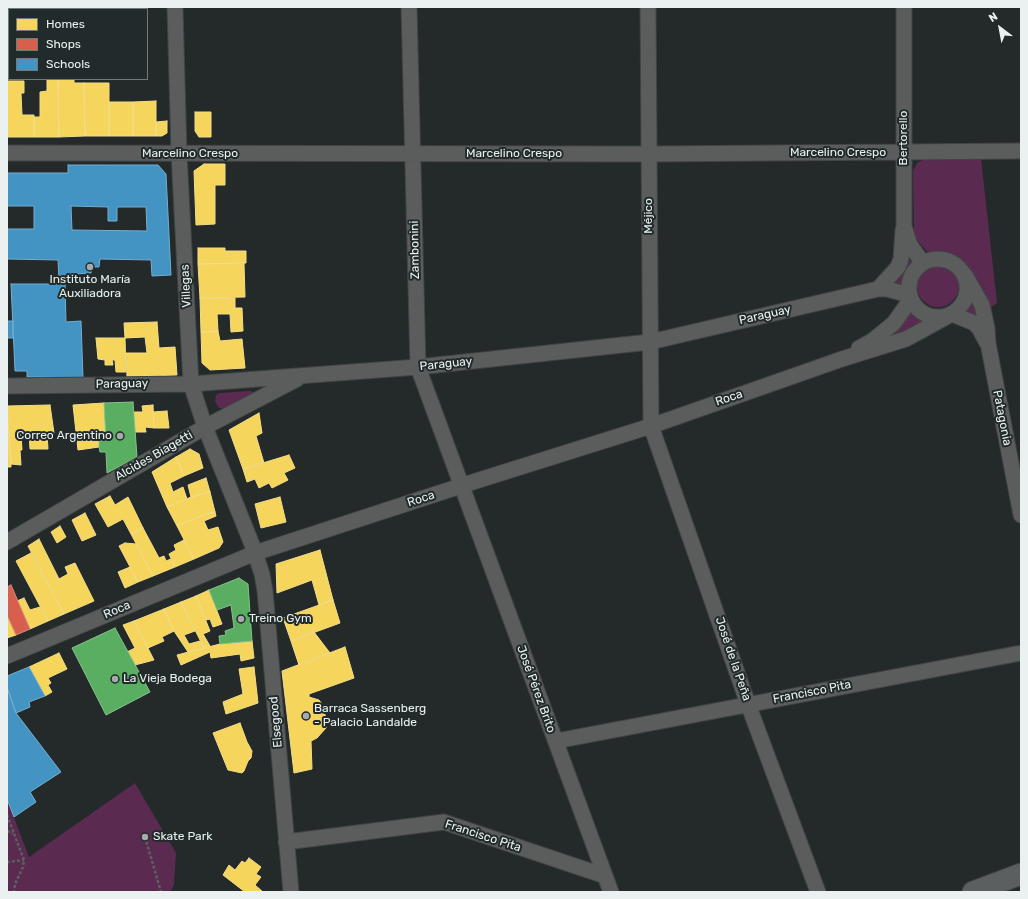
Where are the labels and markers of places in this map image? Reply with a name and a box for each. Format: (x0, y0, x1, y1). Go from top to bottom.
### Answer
marker: Instituto María Auxiliadora (85, 262, 95, 272)
place label: Instituto María Auxiliadora (50, 273, 130, 301)
place label: Correo Argentino (16, 429, 112, 443)
marker: Correo Argentino (115, 431, 125, 441)
place label: Treino Gym (249, 612, 312, 626)
marker: Treino Gym (236, 614, 246, 624)
place label: La Vieja Bodega (123, 672, 212, 686)
marker: La Vieja Bodega (110, 674, 120, 684)
place label: Barraca Sassenberg - Palacio Landalde (314, 702, 426, 730)
marker: Barraca Sassenberg - Palacio Landalde (301, 711, 311, 721)
place label: Skate Park (153, 830, 212, 844)
marker: Skate Park (140, 832, 150, 842)

